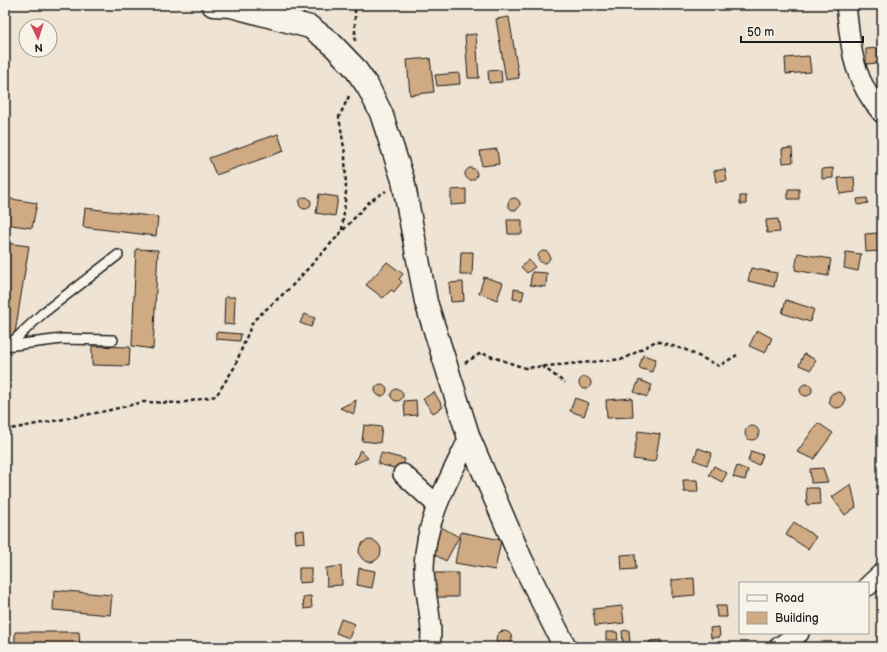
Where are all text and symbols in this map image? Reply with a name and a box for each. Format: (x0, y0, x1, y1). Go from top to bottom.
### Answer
north arrow (18, 18, 58, 58)
scale bar (741, 18, 863, 44)
text: 50 m (747, 25, 774, 40)
text: N (34, 41, 43, 54)
legend (739, 582, 869, 634)
text: Road (775, 591, 804, 606)
text: Building (775, 611, 819, 626)

